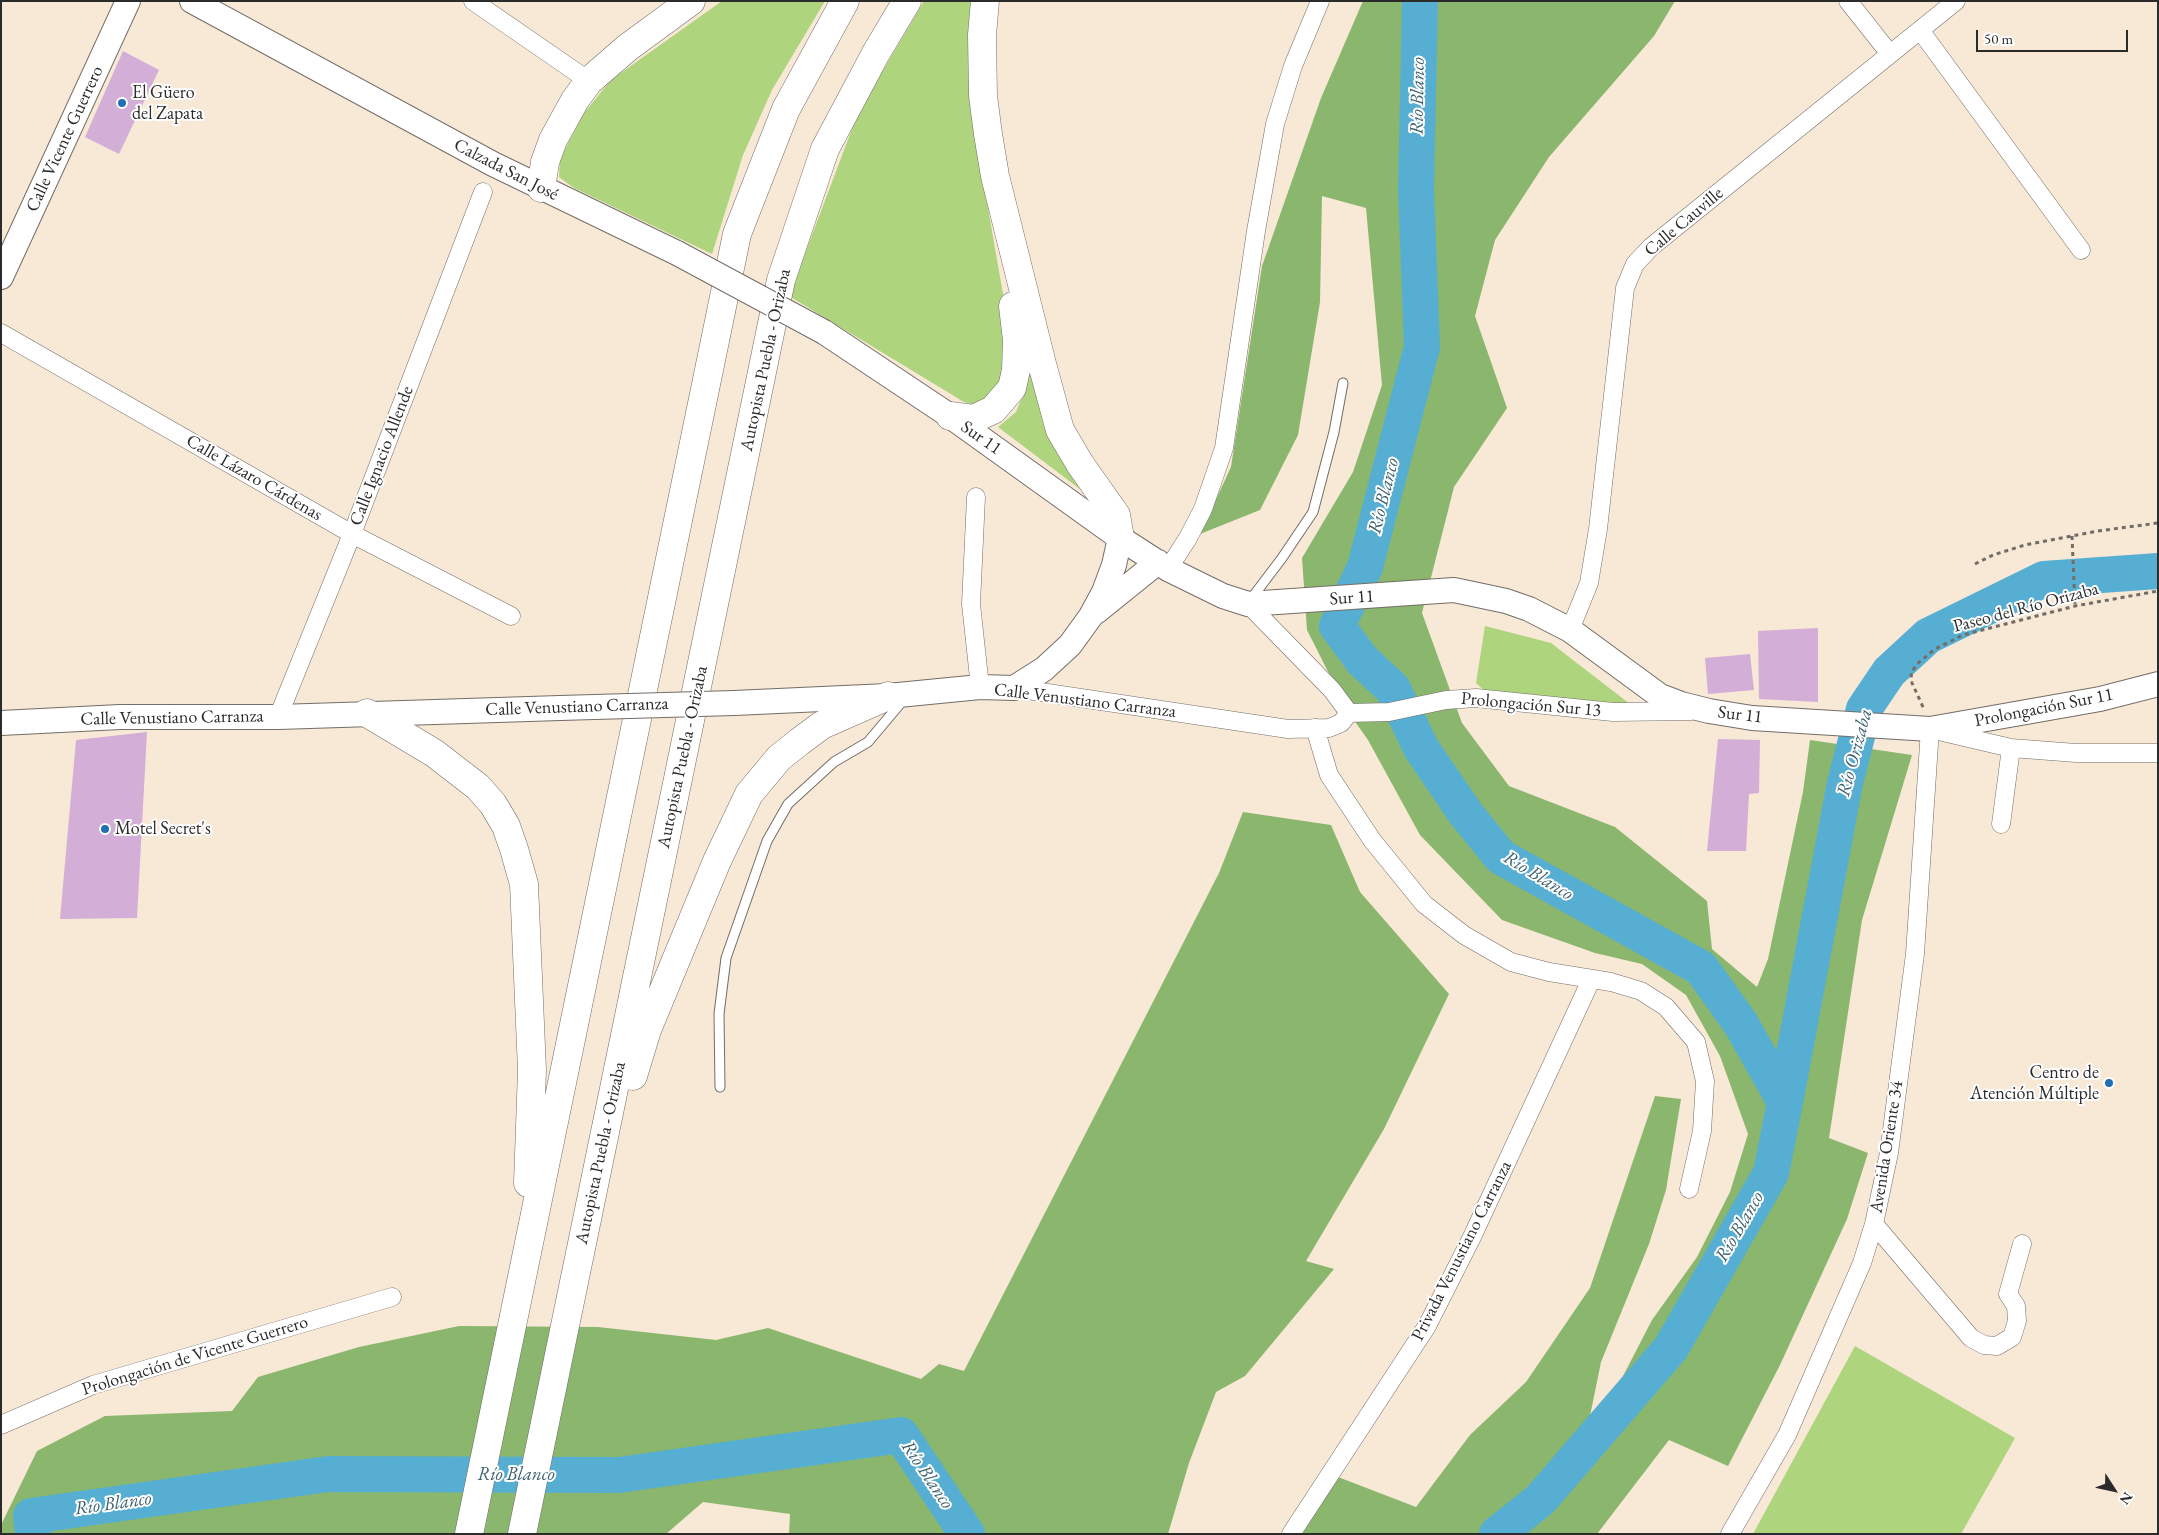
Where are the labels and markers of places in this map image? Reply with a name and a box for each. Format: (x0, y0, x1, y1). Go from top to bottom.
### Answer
place label: El Güero del Zapata (132, 82, 203, 125)
marker: El Güero del Zapata (116, 97, 128, 109)
place label: Motel Secret's (115, 818, 211, 840)
marker: Motel Secret's (99, 823, 111, 835)
place label: Centro de Atención Múltiple (1970, 1062, 2099, 1104)
marker: Centro de Atención Múltiple (2103, 1077, 2115, 1089)

